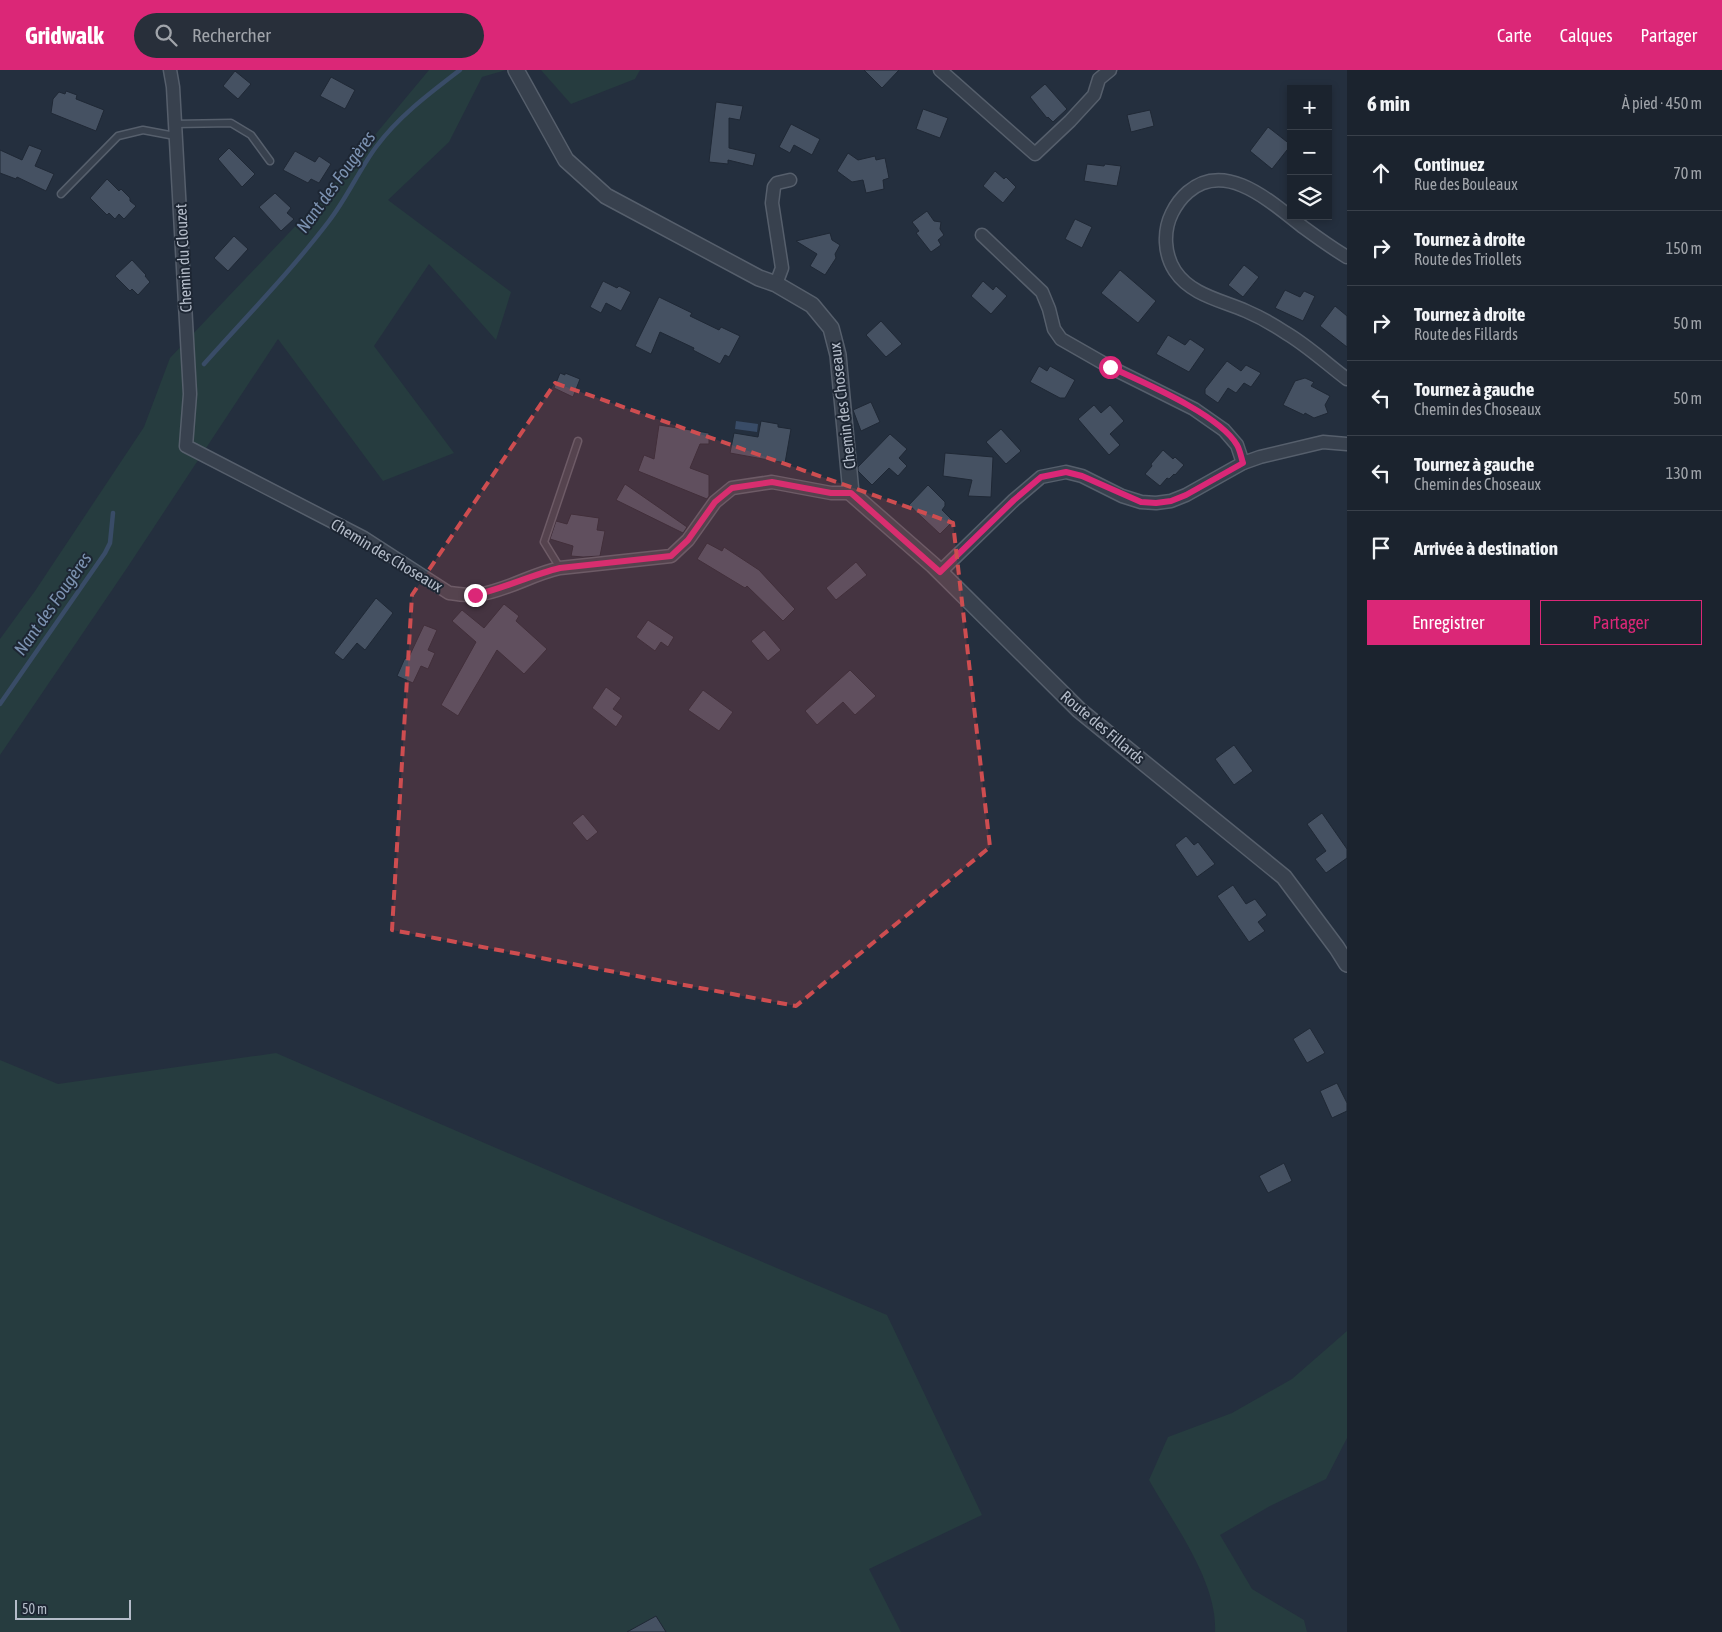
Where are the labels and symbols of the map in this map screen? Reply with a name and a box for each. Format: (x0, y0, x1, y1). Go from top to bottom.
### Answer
water label: Nant des Fougères (292, 127, 380, 237)
street label: Chemin du Clouzet (171, 203, 195, 313)
street label: Chemin des Choseaux (825, 341, 859, 470)
route start (1099, 356, 1122, 379)
street label: Chemin des Choseaux (328, 515, 447, 596)
water label: Nant des Fougères (9, 548, 96, 659)
route end (464, 584, 487, 607)
street label: Route des Fillards (1057, 687, 1149, 767)
scale bar (15, 1597, 131, 1620)

